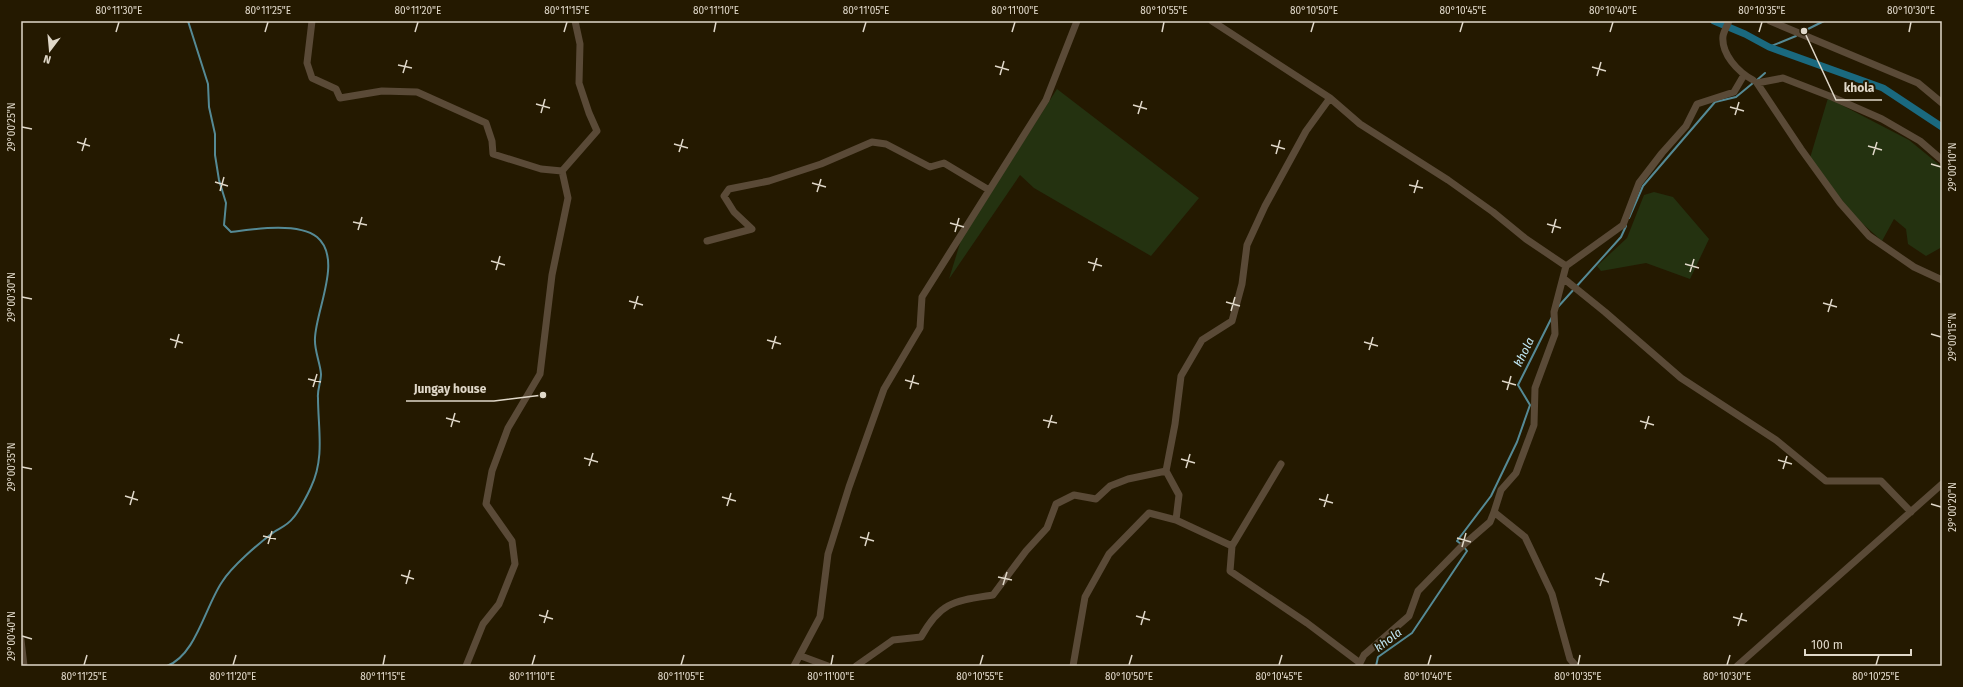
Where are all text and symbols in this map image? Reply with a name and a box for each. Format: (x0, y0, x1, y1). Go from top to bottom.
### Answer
text: 80°11'30"E (96, 5, 142, 17)
text: 80°11'25"E (245, 5, 291, 17)
text: 80°11'20"E (395, 5, 441, 17)
text: 80°11'15"E (544, 5, 590, 17)
text: 80°11'10"E (693, 5, 739, 17)
text: 80°11'05"E (843, 5, 889, 17)
text: 80°11'00"E (991, 5, 1039, 17)
text: 80°10'55"E (1140, 5, 1188, 17)
text: 80°10'50"E (1290, 5, 1338, 17)
text: 80°10'45"E (1439, 5, 1487, 17)
text: 80°10'40"E (1589, 5, 1637, 17)
text: 80°10'35"E (1738, 5, 1786, 17)
text: 80°10'30"E (1887, 5, 1935, 17)
north arrow (30, 30, 70, 70)
text: N (42, 52, 53, 66)
callout: khola (1836, 76, 1882, 100)
text: khola (1844, 81, 1875, 95)
text: 29°00'25"N (6, 102, 18, 152)
text: 29°00'10"N (1947, 142, 1959, 192)
text: 29°00'30"N (6, 272, 18, 322)
text: 29°00'15"N (1947, 313, 1959, 361)
water label: khola (1511, 335, 1537, 369)
callout: Jungay house (406, 377, 494, 401)
text: Jungay house (413, 382, 487, 396)
text: 29°00'35"N (6, 442, 18, 492)
text: 29°00'20"N (1947, 482, 1959, 532)
text: 29°00'40"N (6, 611, 18, 661)
water label: khola (1372, 625, 1405, 655)
scale bar (1805, 631, 1911, 657)
text: 100 m (1811, 638, 1843, 652)
text: 80°11'25"E (61, 671, 107, 683)
text: 80°11'20"E (210, 671, 256, 683)
text: 80°11'15"E (360, 671, 406, 683)
text: 80°11'10"E (509, 671, 555, 683)
text: 80°11'05"E (658, 671, 704, 683)
text: 80°11'00"E (807, 671, 855, 683)
text: 80°10'55"E (956, 671, 1004, 683)
text: 80°10'50"E (1105, 671, 1153, 683)
text: 80°10'45"E (1255, 671, 1303, 683)
text: 80°10'40"E (1404, 671, 1452, 683)
text: 80°10'35"E (1554, 671, 1602, 683)
text: 80°10'30"E (1703, 671, 1751, 683)
text: 80°10'25"E (1852, 671, 1900, 683)

